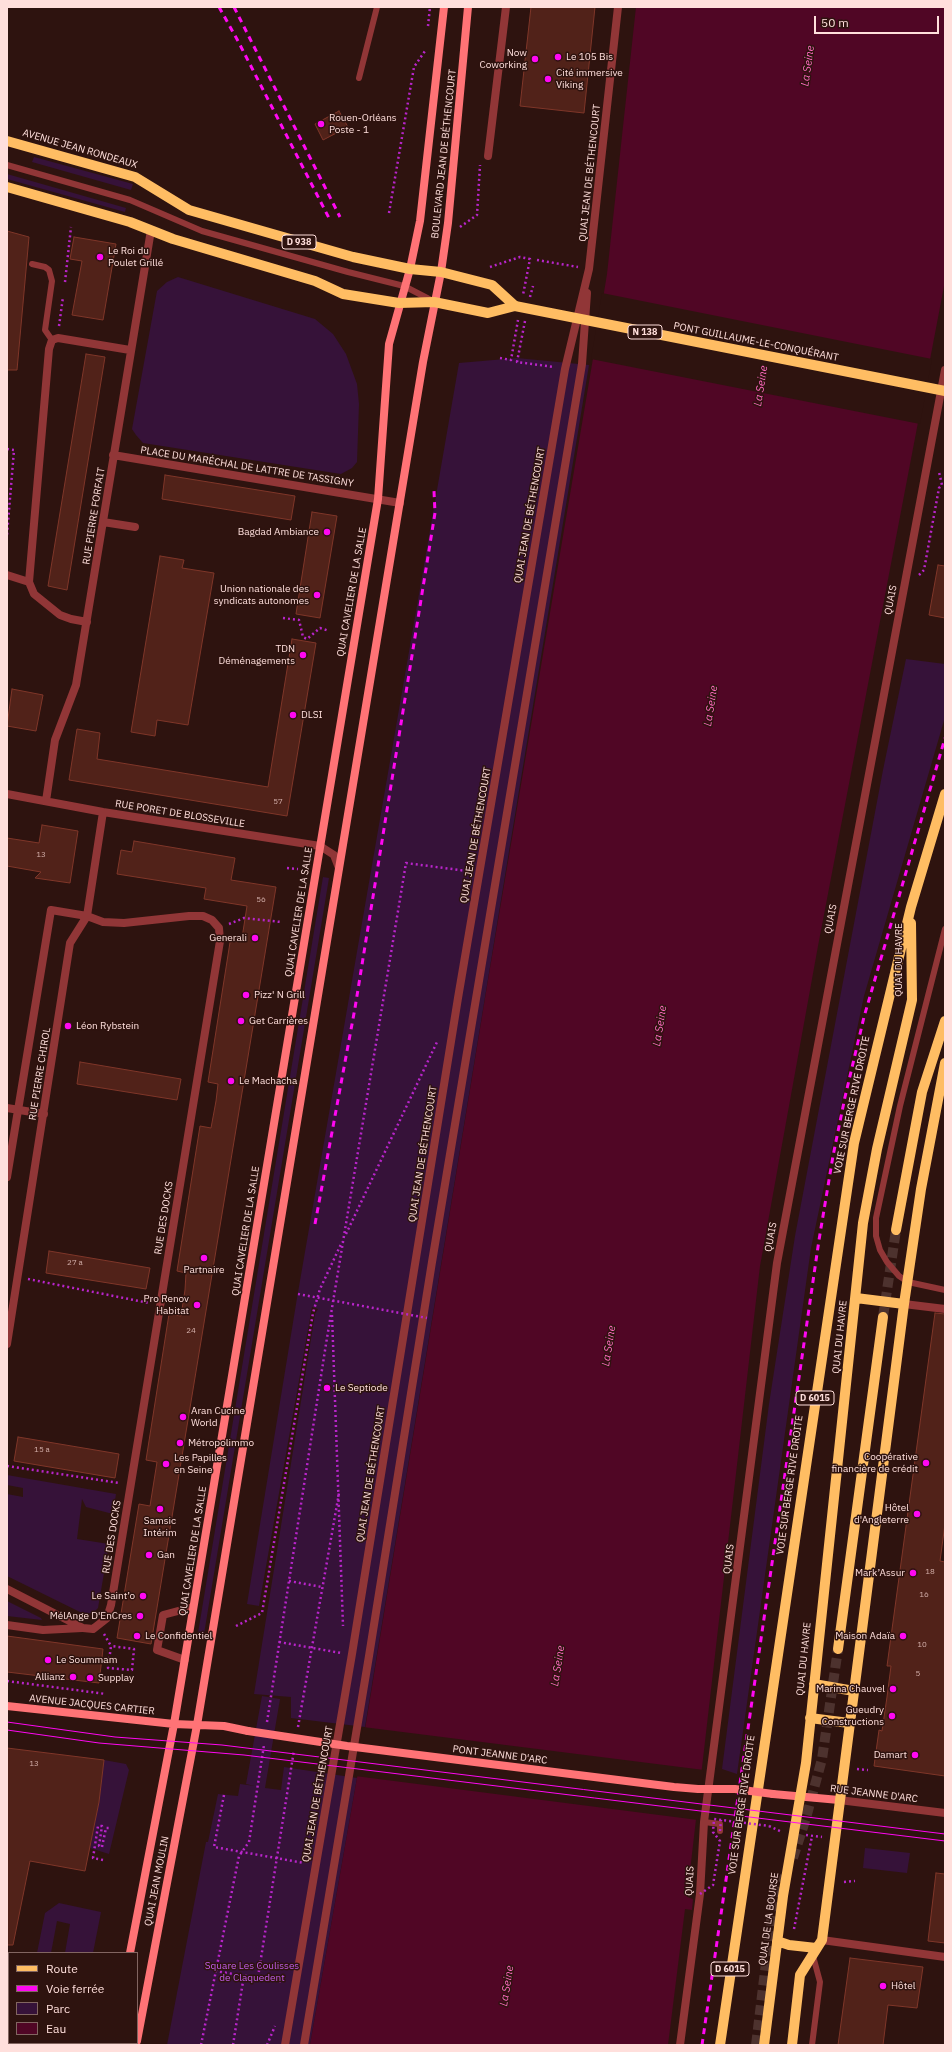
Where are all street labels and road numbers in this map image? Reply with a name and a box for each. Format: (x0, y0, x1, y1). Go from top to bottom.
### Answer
street label: BOULEVARD JEAN DE BÉTHENCOURT (429, 69, 459, 239)
street label: QUAI JEAN DE BÉTHENCOURT (577, 104, 603, 242)
street label: AVENUE JEAN RONDEAUX (21, 127, 139, 171)
road number: D 938 (282, 235, 316, 249)
street label: PONT GUILLAUME-LE-CONQUÉRANT (673, 320, 839, 364)
road number: N 138 (628, 325, 662, 339)
street label: PLACE DU MARÉCHAL DE LATTRE DE TASSIGNY (140, 444, 354, 490)
street label: QUAI JEAN DE BÉTHENCOURT (512, 446, 548, 584)
street label: RUE PIERRE FORFAIT (80, 467, 108, 565)
street label: QUAI CAVELIER DE LA SALLE (335, 526, 369, 658)
street label: QUAIS (882, 584, 900, 616)
street label: QUAI JEAN DE BÉTHENCOURT (458, 766, 494, 904)
street label: RUE PORET DE BLOSSEVILLE (114, 798, 246, 830)
street label: QUAI CAVELIER DE LA SALLE (283, 846, 315, 978)
street label: QUAIS (822, 903, 840, 935)
street label: QUAI DU HAVRE (893, 923, 905, 997)
street label: RUE PIERRE CHIROL (27, 1027, 53, 1121)
street label: VOIE SUR BERGE RIVE DROITE (832, 1035, 872, 1175)
street label: QUAI JEAN DE BÉTHENCOURT (406, 1085, 440, 1223)
street label: QUAI CAVELIER DE LA SALLE (230, 1165, 262, 1297)
street label: RUE DES DOCKS (152, 1180, 176, 1256)
street label: QUAIS (762, 1221, 780, 1253)
street label: QUAI DU HAVRE (830, 1300, 850, 1374)
road number: D 6015 (796, 1391, 834, 1405)
street label: QUAI JEAN DE BÉTHENCOURT (354, 1405, 388, 1543)
street label: VOIE SUR BERGE RIVE DROITE (774, 1415, 806, 1555)
street label: QUAI CAVELIER DE LA SALLE (177, 1485, 209, 1617)
street label: RUE DES DOCKS (100, 1499, 124, 1575)
street label: QUAIS (721, 1543, 737, 1575)
street label: QUAI DU HAVRE (794, 1622, 814, 1696)
street label: AVENUE JACQUES CARTIER (29, 1692, 155, 1718)
street label: QUAI JEAN DE BÉTHENCOURT (300, 1725, 336, 1863)
street label: VOIE SUR BERGE RIVE DROITE (726, 1735, 758, 1875)
street label: PONT JEANNE D'ARC (452, 1743, 548, 1767)
street label: RUE JEANNE D'ARC (829, 1783, 919, 1805)
street label: QUAI JEAN MOULIN (142, 1835, 172, 1927)
street label: QUAIS (683, 1866, 697, 1896)
street label: QUAI DE LA BOURSE (757, 1872, 781, 1966)
road number: D 6015 (711, 1962, 749, 1976)

